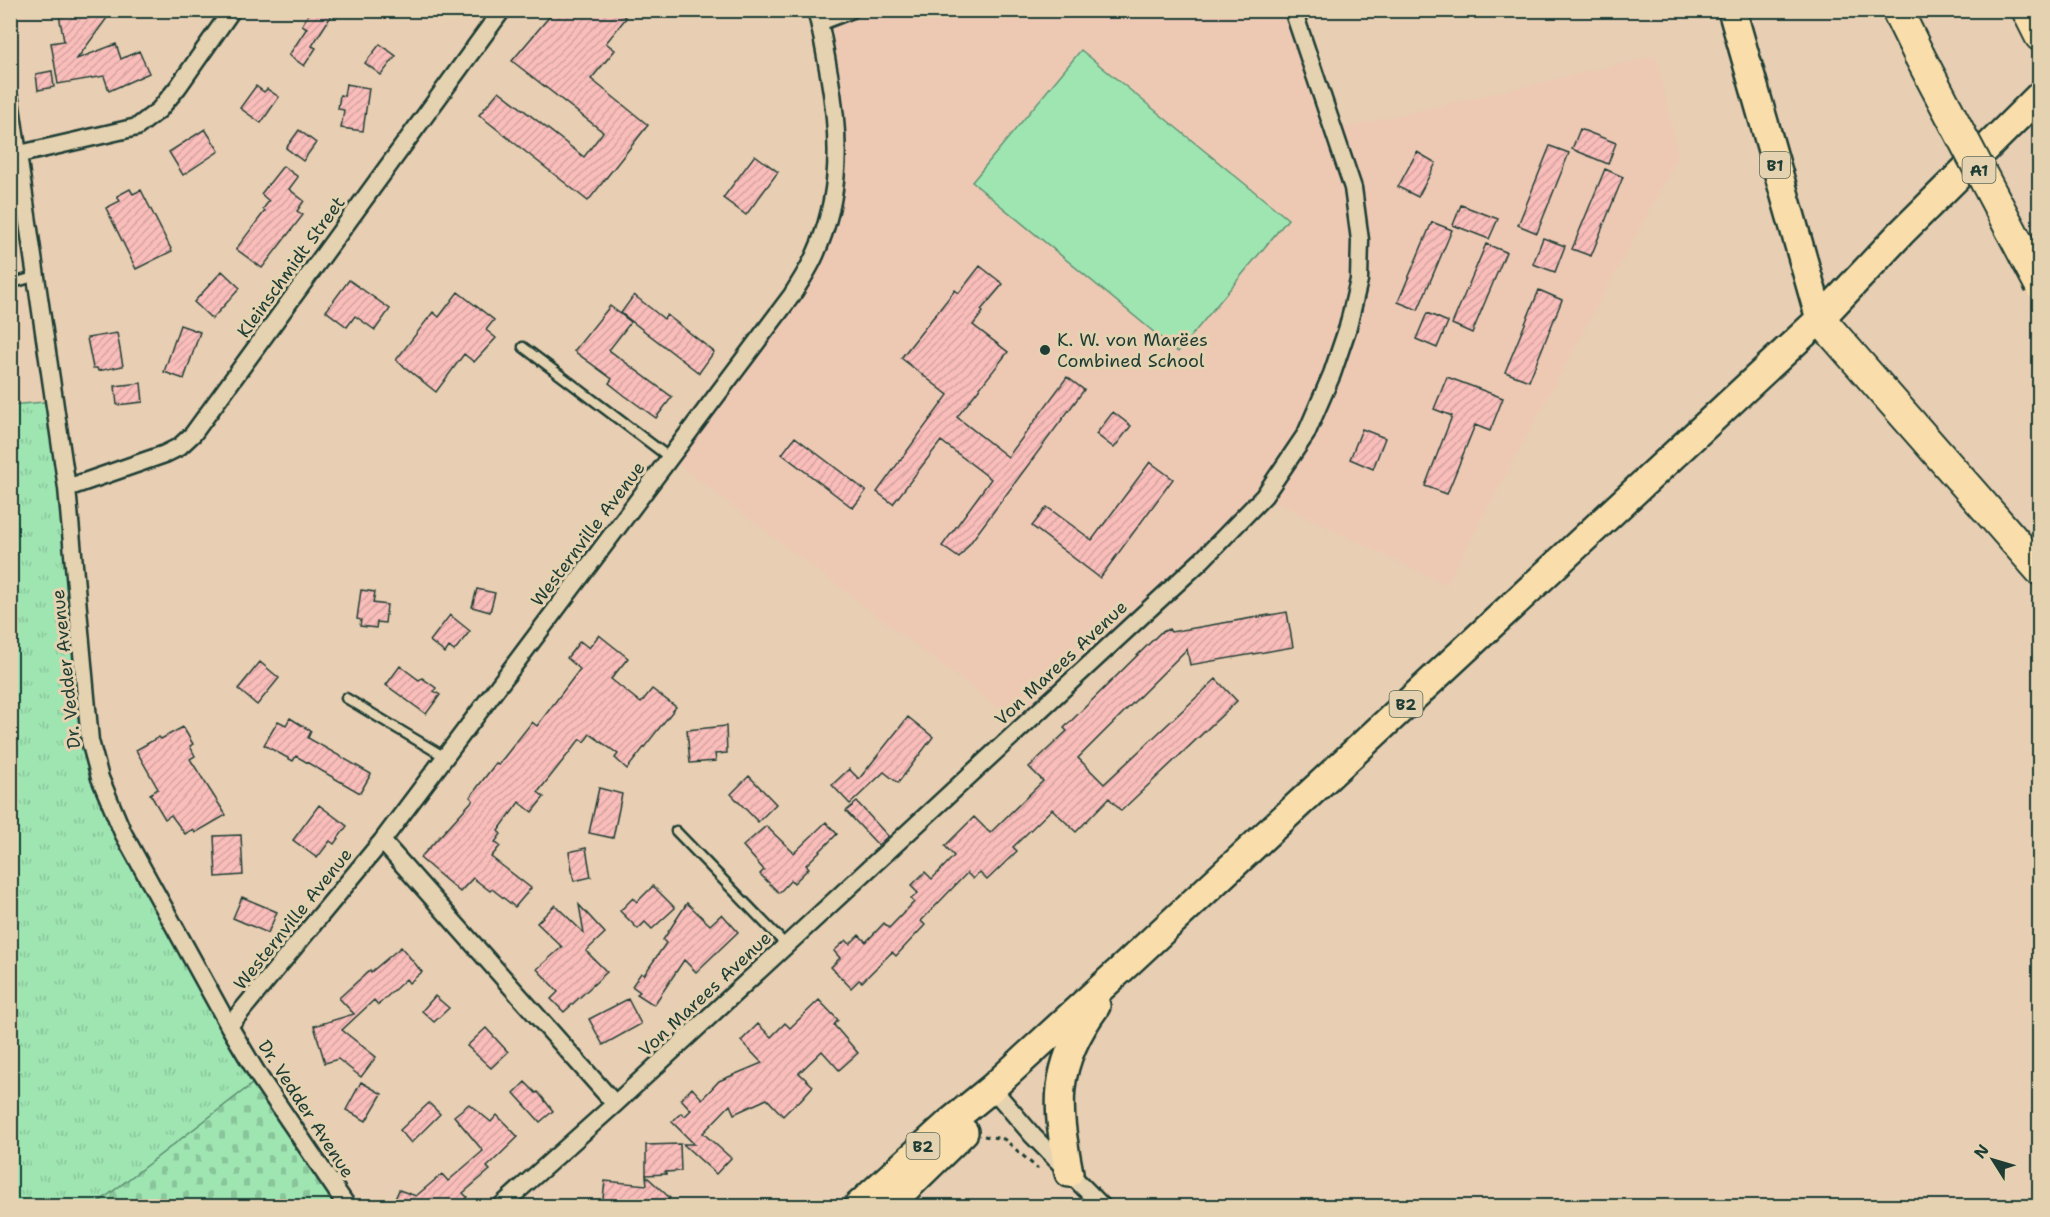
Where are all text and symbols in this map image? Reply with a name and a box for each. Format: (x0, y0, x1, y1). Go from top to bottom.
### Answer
road number: B1 (1760, 152, 1790, 178)
road number: A1 (1962, 157, 1996, 183)
street label: Kleinschmidt Street (232, 191, 351, 342)
place label: K. W. von Marëes Combined School (1057, 328, 1208, 373)
marker: K. W. von Marëes Combined School (1038, 343, 1052, 357)
street label: Westernville Avenue (525, 457, 651, 611)
street label: Dr. Vedder Avenue (46, 588, 86, 750)
street label: Von Marees Avenue (990, 595, 1132, 731)
road number: B2 (1390, 691, 1422, 717)
street label: Westernville Avenue (228, 843, 358, 995)
street label: Von Marees Avenue (634, 926, 776, 1062)
street label: Dr. Vedder Avenue (252, 1035, 360, 1183)
north arrow (1963, 1130, 2023, 1190)
road number: B2 (906, 1133, 940, 1159)
text: N (1969, 1140, 1994, 1163)

